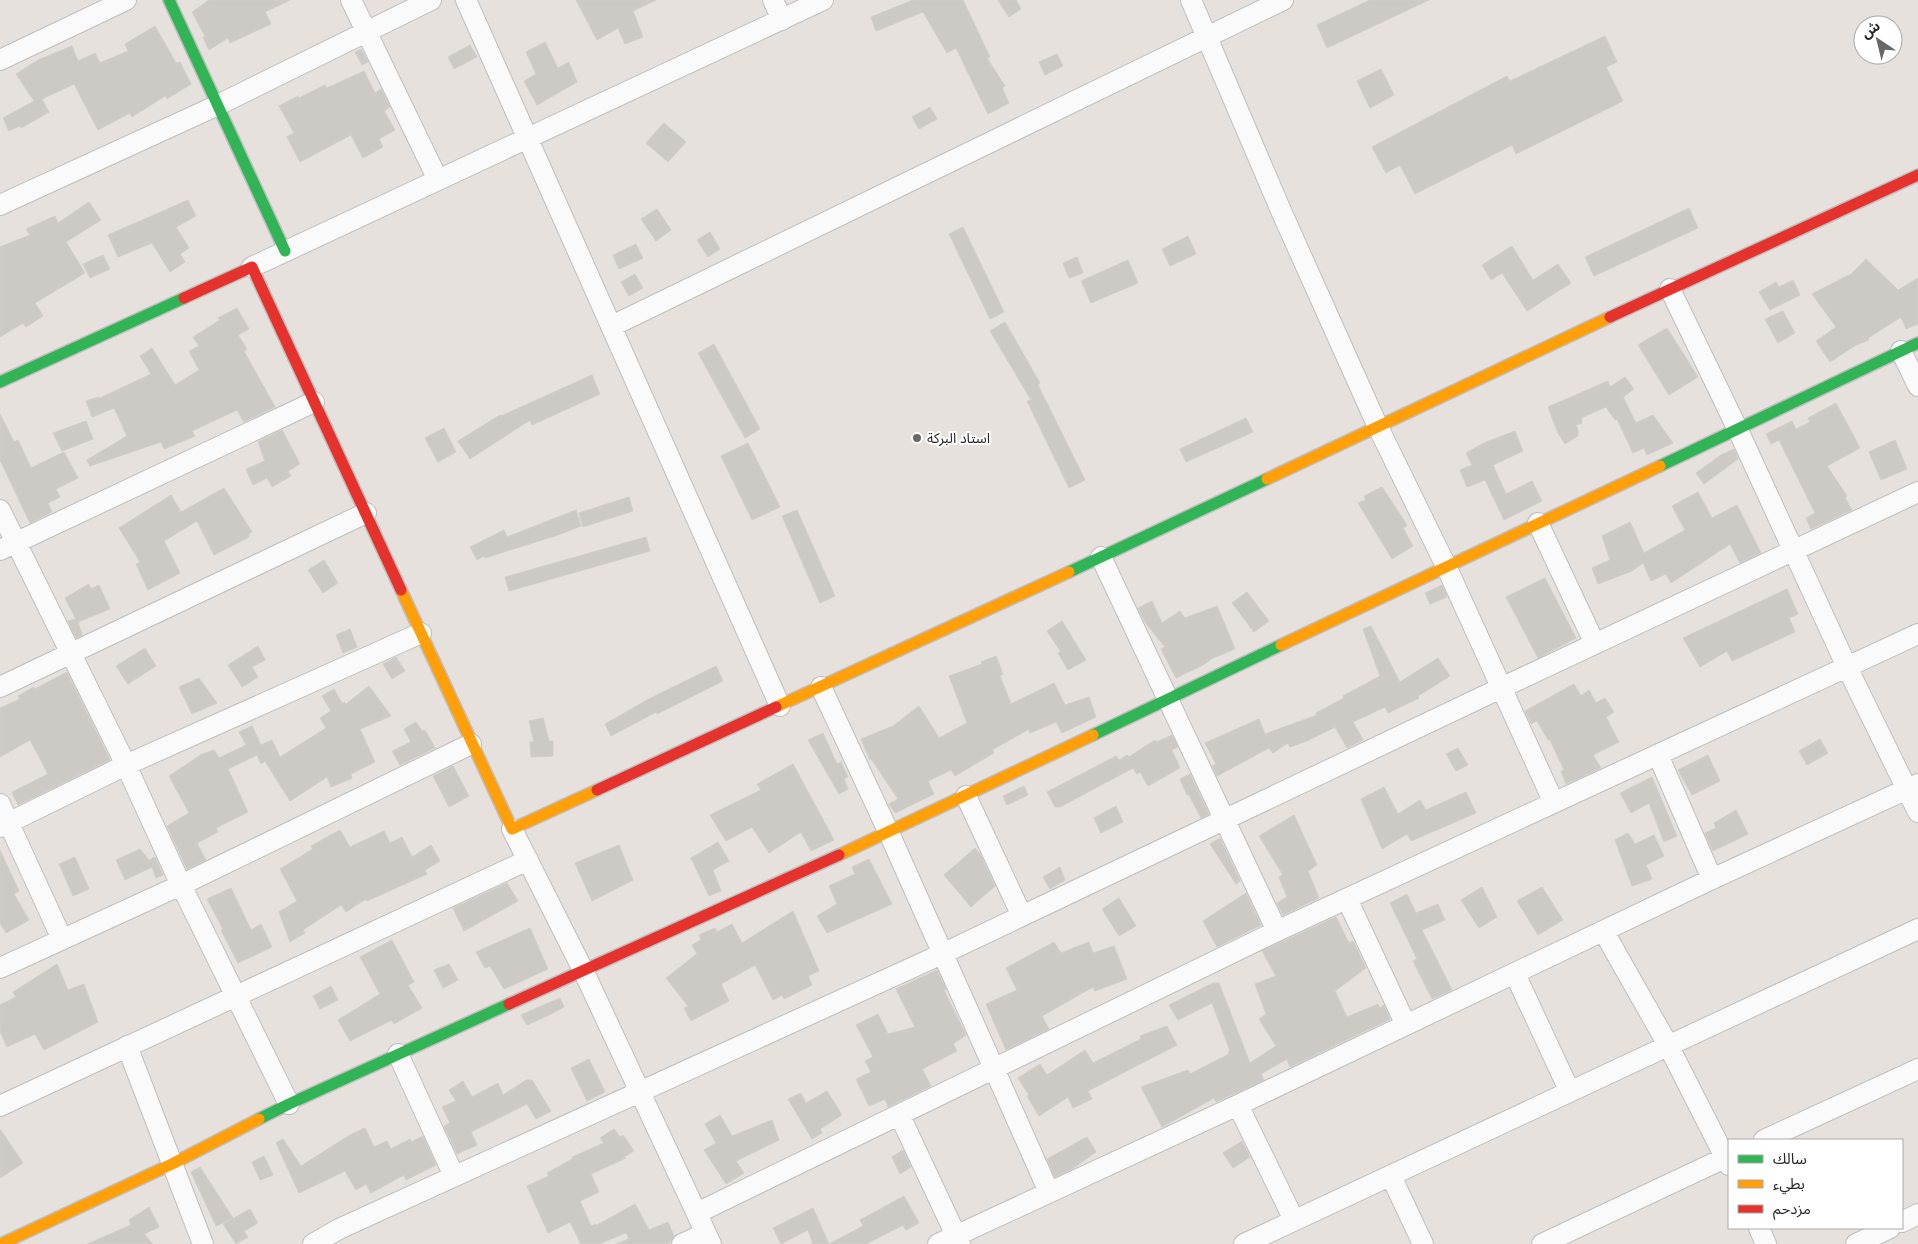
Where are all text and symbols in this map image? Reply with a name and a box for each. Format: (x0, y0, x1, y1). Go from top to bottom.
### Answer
north arrow (1853, 15, 1903, 65)
text: ش (1858, 17, 1883, 41)
place label: استاد البركة (927, 430, 990, 447)
marker: استاد البركة (911, 432, 923, 444)
legend (1728, 1139, 1903, 1229)
text: سالك (1773, 1150, 1807, 1168)
text: بطيء (1773, 1175, 1805, 1195)
text: مزدحم (1773, 1200, 1811, 1220)

